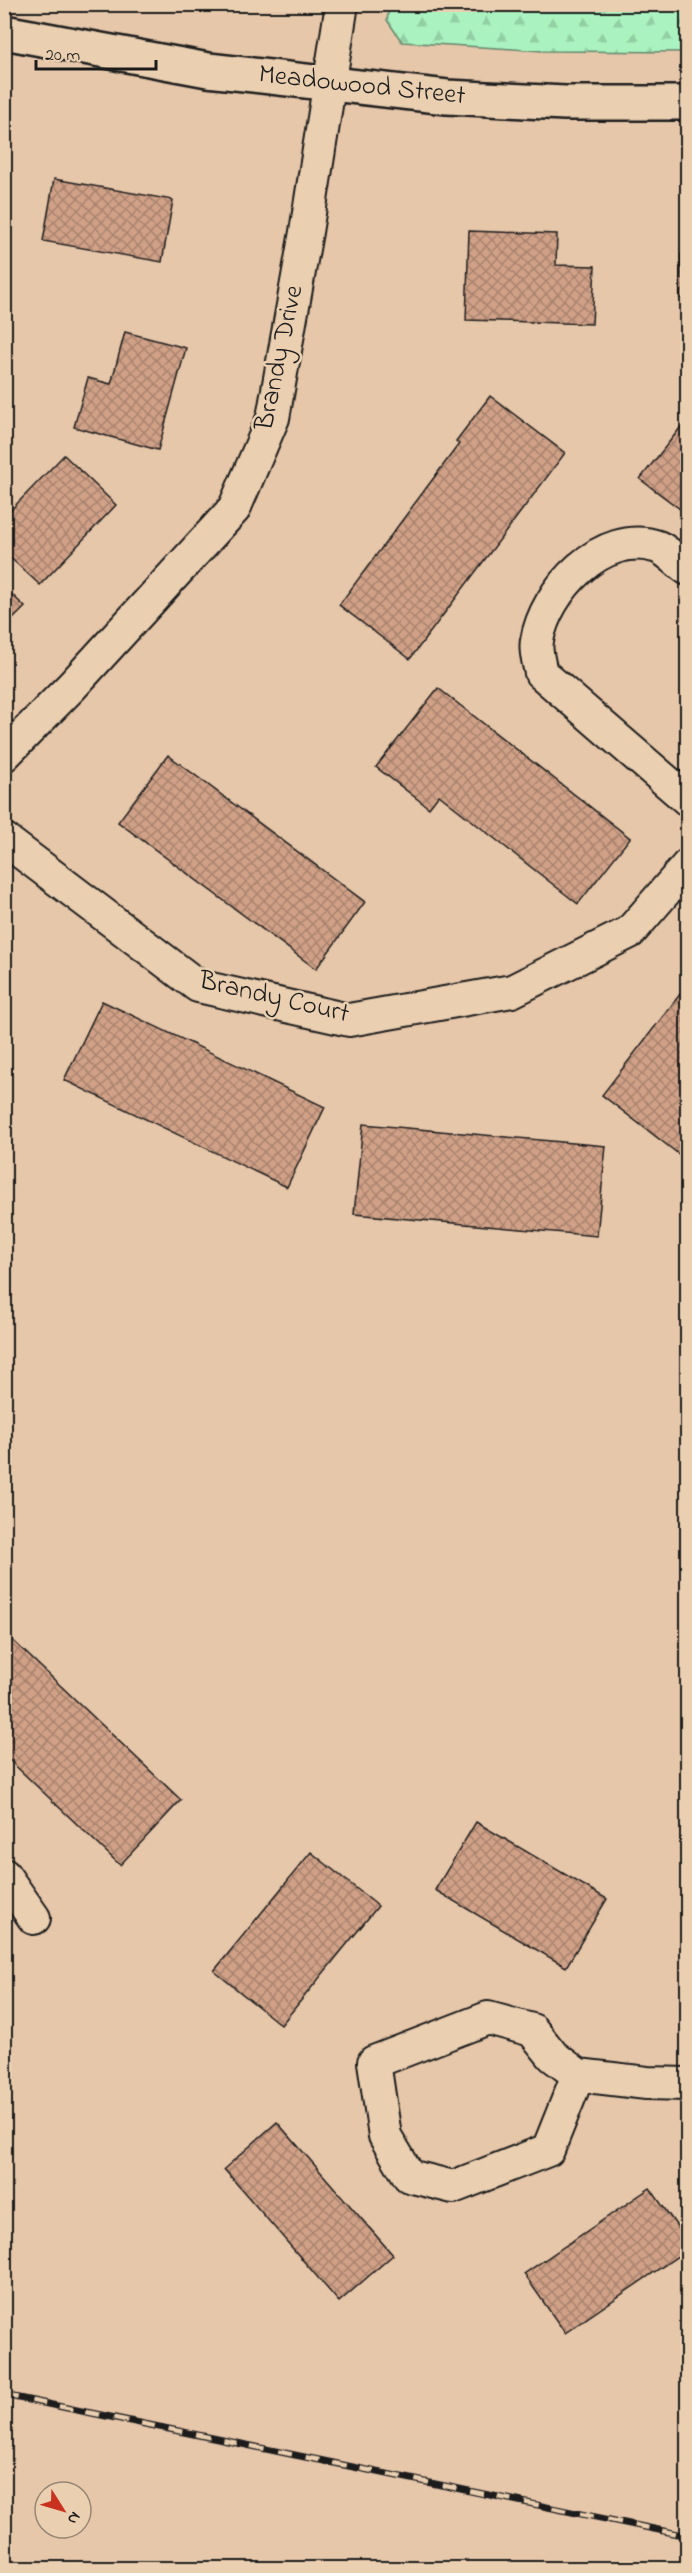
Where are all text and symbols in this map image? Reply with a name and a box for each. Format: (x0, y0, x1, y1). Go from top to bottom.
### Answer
scale bar (36, 33, 156, 71)
text: 20 m (45, 43, 80, 69)
street label: Meadowood Street (257, 56, 467, 116)
street label: Brandy Drive (245, 281, 315, 435)
street label: Brandy Court (194, 962, 353, 1034)
north arrow (33, 2480, 93, 2540)
text: N (60, 2506, 86, 2530)

